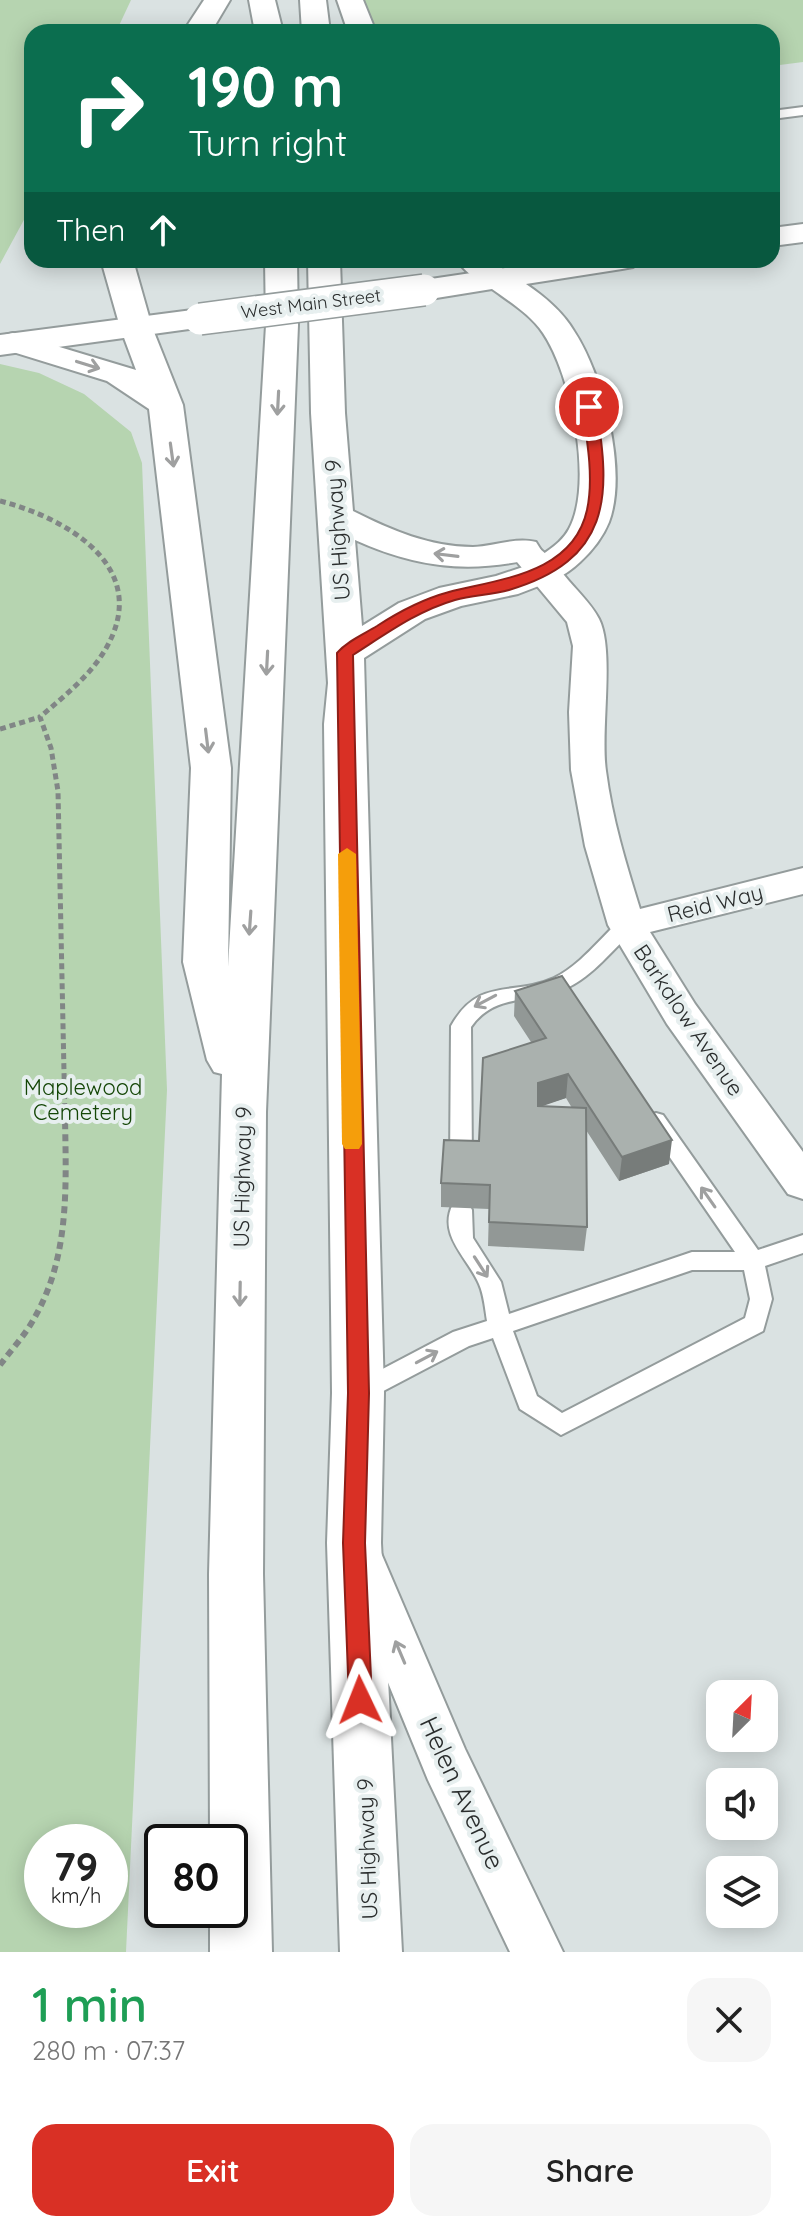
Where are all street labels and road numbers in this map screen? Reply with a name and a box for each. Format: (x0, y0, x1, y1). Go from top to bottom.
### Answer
street label: West Main Street (240, 284, 382, 324)
street label: US Highway 9 (318, 459, 356, 601)
street label: Reid Way (664, 878, 766, 928)
street label: Barkalow Avenue (628, 939, 750, 1101)
street label: US Highway 9 (227, 1106, 257, 1248)
street label: Helen Avenue (413, 1711, 512, 1874)
street label: US Highway 9 (351, 1778, 383, 1920)

